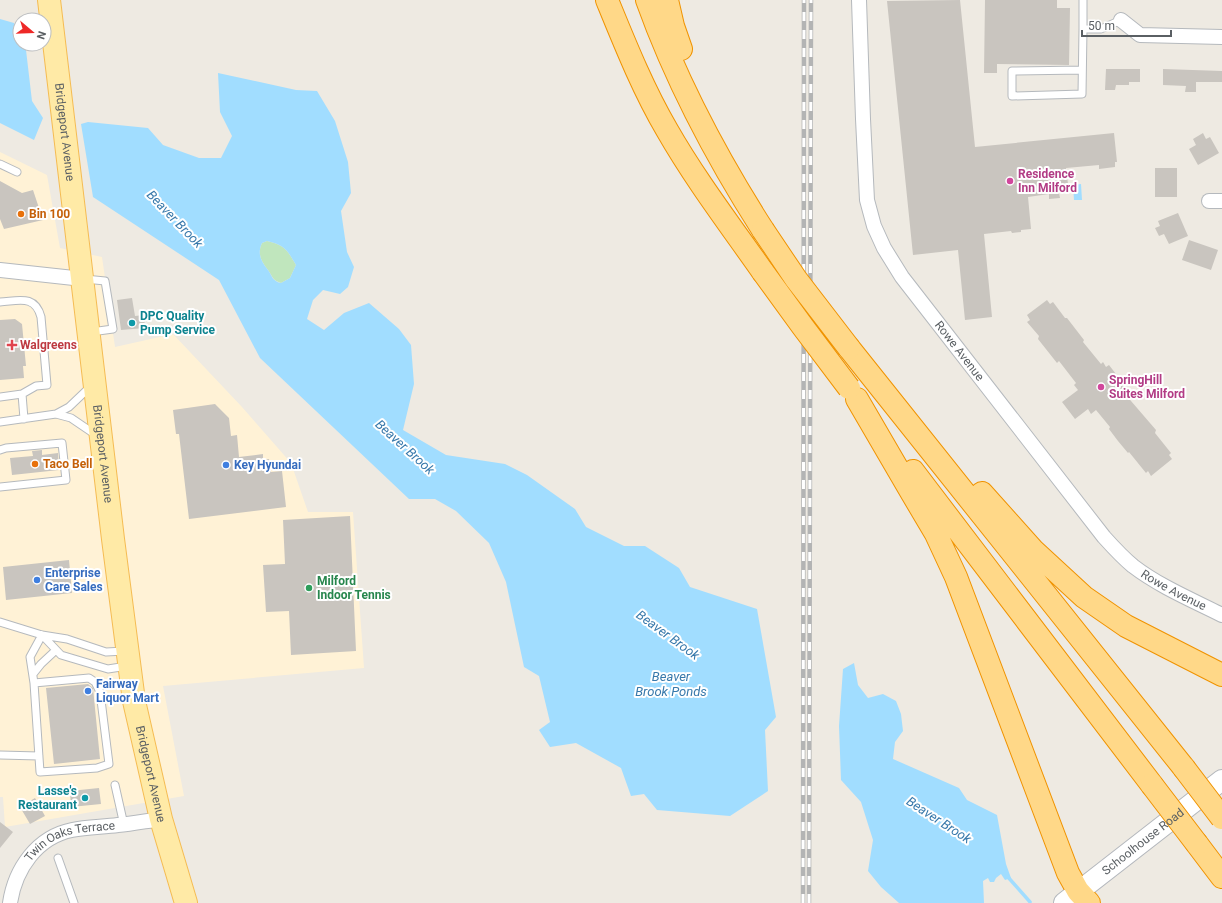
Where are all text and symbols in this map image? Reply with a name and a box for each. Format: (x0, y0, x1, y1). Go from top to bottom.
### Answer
north arrow (12, 12, 52, 52)
scale bar (1082, 12, 1171, 38)
text: 50 m (1088, 19, 1115, 33)
text: N (33, 29, 48, 41)
street label: Bridgeport Avenue (52, 82, 77, 182)
place label: Residence Inn Milford (1018, 167, 1077, 195)
marker: Residence Inn Milford (1005, 176, 1015, 186)
water label: Beaver Brook (144, 187, 207, 251)
place label: Bin 100 (29, 207, 70, 221)
marker: Bin 100 (16, 209, 26, 219)
place label: DPC Quality Pump Service (140, 309, 215, 337)
marker: DPC Quality Pump Service (127, 318, 137, 328)
street label: Rowe Avenue (932, 318, 987, 384)
place label: Walgreens (20, 338, 77, 352)
marker: Walgreens (7, 340, 17, 350)
place label: SpringHill Suites Milford (1109, 373, 1185, 401)
marker: SpringHill Suites Milford (1096, 382, 1106, 392)
street label: Bridgeport Avenue (90, 404, 116, 504)
water label: Beaver Brook (372, 417, 438, 478)
place label: Taco Bell (43, 457, 92, 471)
place label: Key Hyundai (234, 458, 301, 472)
marker: Taco Bell (30, 459, 40, 469)
marker: Key Hyundai (221, 460, 231, 470)
place label: Enterprise Care Sales (45, 566, 103, 594)
street label: Rowe Avenue (1138, 567, 1209, 613)
place label: Milford Indoor Tennis (317, 574, 391, 602)
marker: Enterprise Care Sales (32, 575, 42, 585)
marker: Milford Indoor Tennis (304, 583, 314, 593)
water label: Beaver Brook (634, 607, 703, 663)
water label: Beaver Brook Ponds (635, 669, 707, 699)
place label: Fairway Liquor Mart (96, 677, 159, 705)
marker: Fairway Liquor Mart (83, 686, 93, 696)
street label: Bridgeport Avenue (133, 724, 169, 824)
place label: Lasse's Restaurant (18, 784, 77, 812)
marker: Lasse's Restaurant (80, 793, 90, 803)
water label: Beaver Brook (904, 793, 975, 847)
street label: Schoolhouse Road (1099, 805, 1187, 878)
street label: Twin Oaks Terrace (22, 818, 116, 864)

